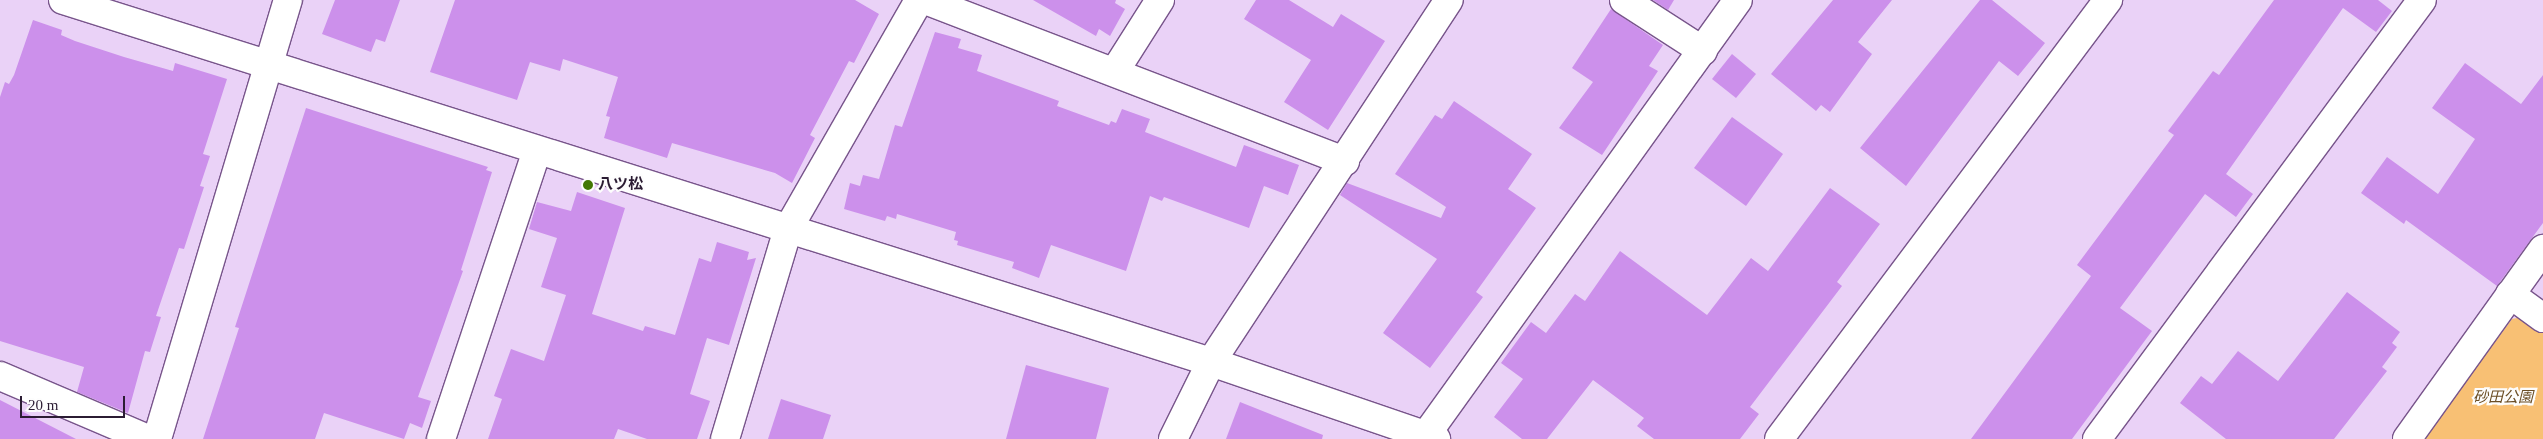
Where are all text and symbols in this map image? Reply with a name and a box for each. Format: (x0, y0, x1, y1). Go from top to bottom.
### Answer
place label: 八ツ松 (598, 176, 643, 194)
marker: 八ツ松 (582, 179, 594, 191)
scale bar (22, 386, 128, 418)
park label: 砂田公園 (2473, 389, 2533, 407)
text: 20 m (28, 397, 58, 413)

